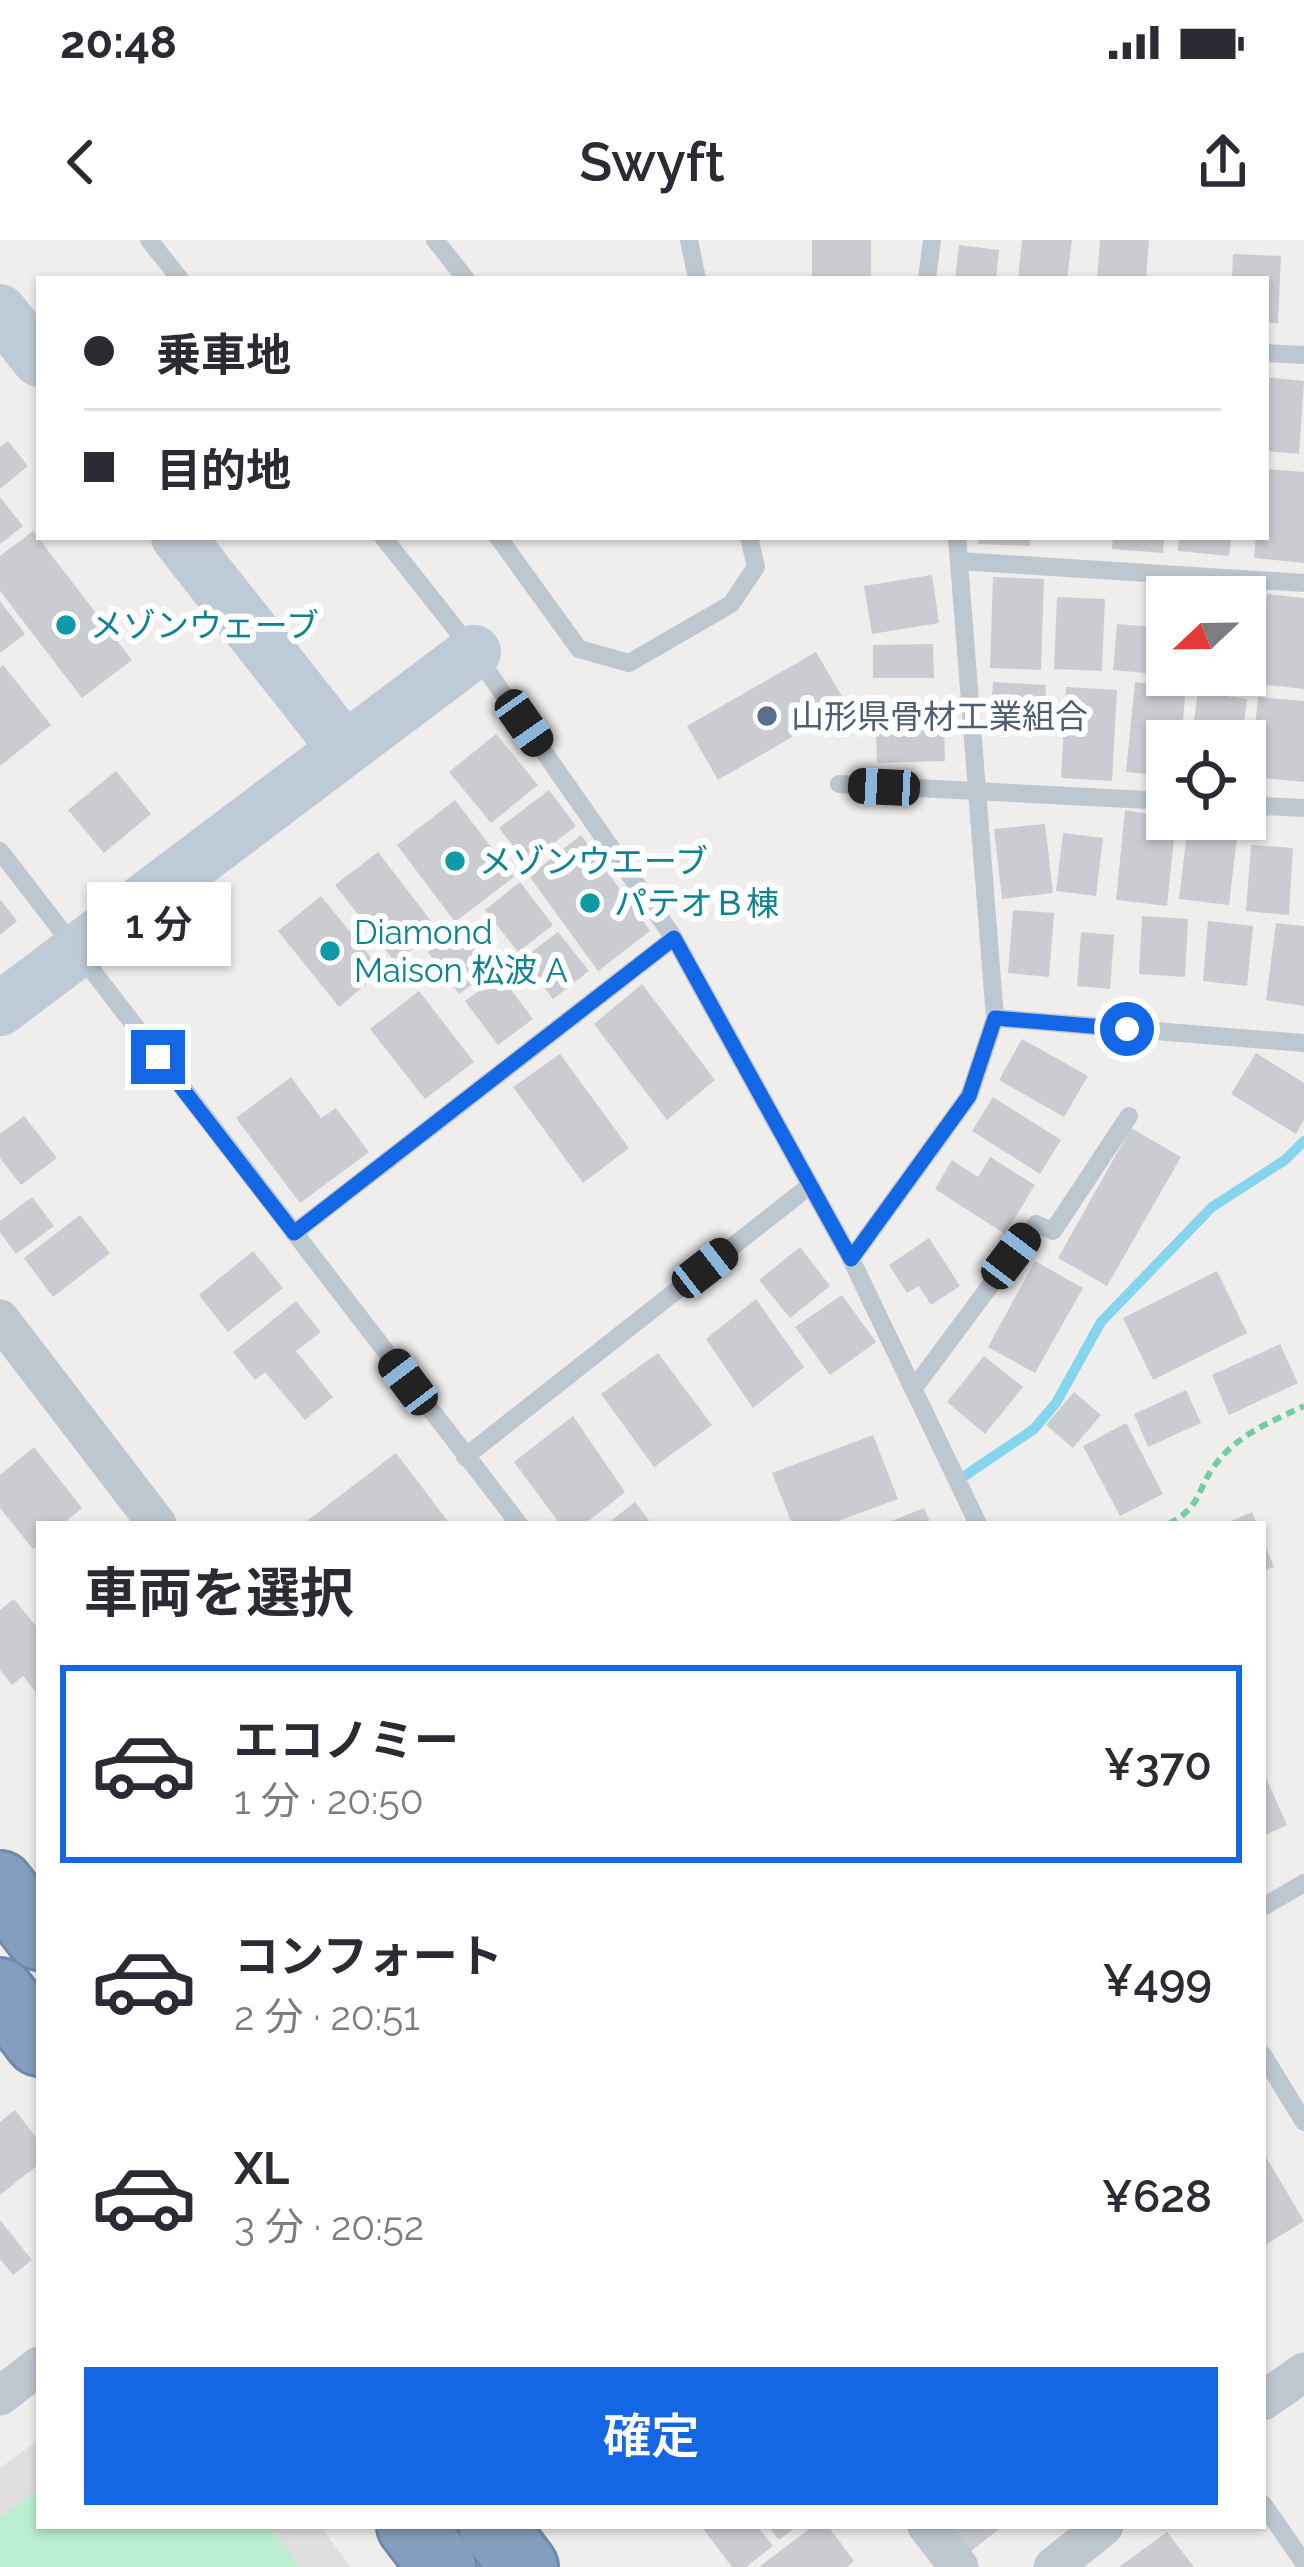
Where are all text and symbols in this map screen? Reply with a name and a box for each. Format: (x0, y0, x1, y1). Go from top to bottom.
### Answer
text: 20:48 (60, 16, 177, 69)
icon: back (48, 129, 114, 195)
icon: share (1190, 129, 1256, 195)
text: Swyft (579, 130, 725, 194)
text: 乗車地 (156, 329, 291, 382)
text: 目的地 (156, 444, 291, 497)
north arrow (1146, 576, 1266, 696)
map controls (1146, 576, 1266, 840)
place label: メゾンウェーブ (90, 606, 319, 645)
marker: メゾンウェーブ (53, 612, 79, 638)
car (489, 683, 559, 763)
place label: 山形県骨材工業組合 (791, 697, 1088, 736)
marker: 山形県骨材工業組合 (754, 703, 780, 729)
button: locate (1146, 720, 1266, 840)
car (847, 767, 921, 807)
place label: メゾンウエーブ (479, 842, 708, 881)
marker: メゾンウエーブ (442, 848, 468, 874)
callout: 1 分 (86, 883, 230, 967)
place label: パテオＢ棟 (614, 884, 779, 923)
marker: パテオＢ棟 (577, 890, 603, 916)
text: 1 分 (125, 901, 193, 947)
place label: Diamond Maison 松波 A (354, 913, 568, 990)
marker: Diamond Maison 松波 A (317, 938, 343, 964)
route start (1100, 1002, 1154, 1056)
route end (131, 1030, 185, 1084)
car (975, 1216, 1047, 1296)
car (666, 1232, 744, 1304)
car (372, 1342, 444, 1422)
text: 車両を選択 (84, 1561, 354, 1625)
icon: car (90, 1710, 198, 1818)
text: エコノミー (234, 1714, 459, 1767)
text: ¥370 (1104, 1738, 1212, 1791)
text: 1 分 · 20:50 (234, 1777, 424, 1823)
icon: car (90, 1926, 198, 2034)
text: コンフォート (234, 1930, 503, 1983)
text: ¥499 (1102, 1954, 1212, 2007)
text: 2 分 · 20:51 (234, 1993, 420, 2039)
icon: car (90, 2142, 198, 2250)
text: XL (234, 2142, 289, 2195)
text: ¥628 (1101, 2170, 1212, 2223)
text: 3 分 · 20:52 (234, 2203, 424, 2249)
button: 確定 (84, 2367, 1218, 2505)

